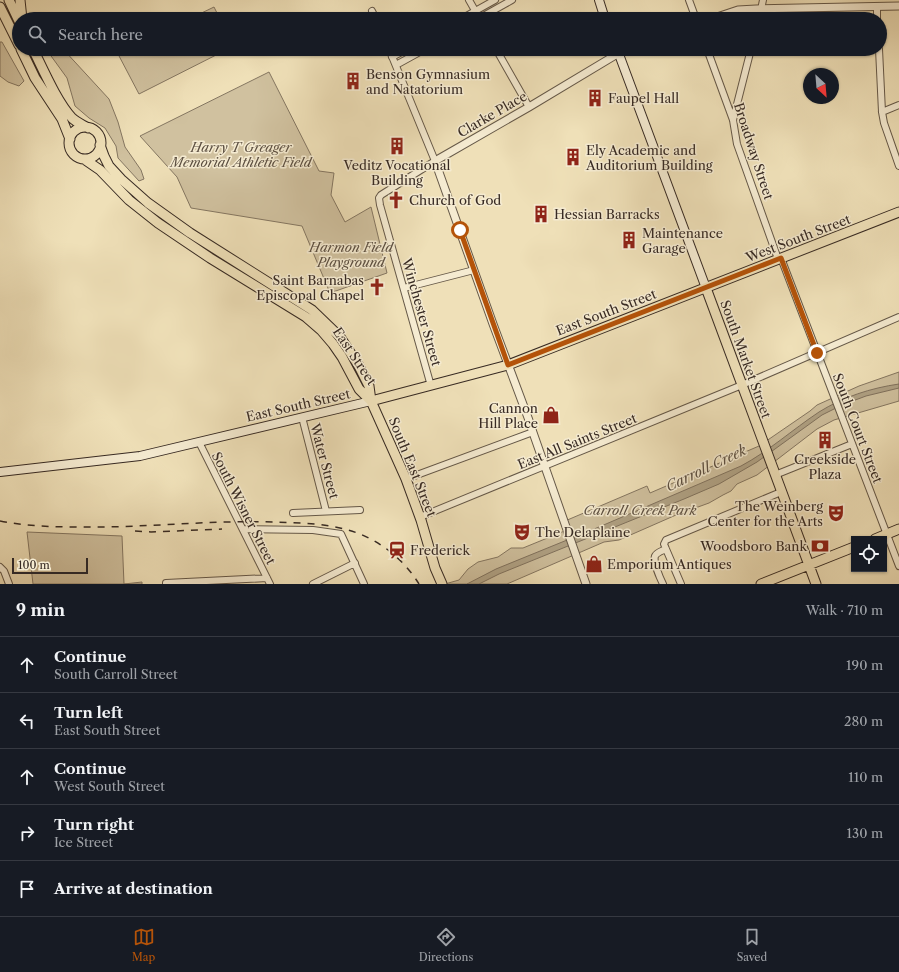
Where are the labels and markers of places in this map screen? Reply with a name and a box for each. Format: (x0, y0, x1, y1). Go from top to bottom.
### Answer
place label: Benson Gymnasium and Natatorium (366, 66, 490, 97)
building icon: Benson Gymnasium and Natatorium (343, 71, 363, 91)
building icon: Faupel Hall (585, 88, 605, 108)
place label: Faupel Hall (608, 90, 679, 106)
building icon: Veditz Vocational Building (387, 136, 407, 156)
place label: Ely Academic and Auditorium Building (585, 142, 713, 173)
building icon: Ely Academic and Auditorium Building (563, 147, 583, 167)
place label: Veditz Vocational Building (343, 157, 451, 188)
church icon: Church of God (386, 190, 406, 210)
place label: Church of God (409, 192, 501, 208)
building icon: Hessian Barracks (531, 204, 551, 224)
place label: Hessian Barracks (554, 206, 660, 222)
place label: Maintenance Garage (642, 225, 723, 256)
building icon: Maintenance Garage (619, 230, 639, 250)
place label: Saint Barnabas Episcopal Chapel (256, 272, 364, 303)
church icon: Saint Barnabas Episcopal Chapel (367, 277, 387, 297)
place label: Cannon Hill Place (478, 400, 538, 431)
shop icon: Cannon Hill Place (541, 405, 561, 425)
building icon: Creekside Plaza (815, 430, 835, 450)
place label: Creekside Plaza (794, 451, 856, 482)
place label: The Weinberg Center for the Arts (708, 498, 823, 529)
theatre icon: The Weinberg Center for the Arts (826, 503, 846, 523)
theatre icon: The Delaplaine (512, 522, 532, 542)
place label: The Delaplaine (535, 524, 630, 540)
bank icon: Woodsboro Bank (810, 536, 830, 556)
place label: Woodsboro Bank (699, 538, 807, 554)
station icon: Frederick (387, 540, 407, 560)
place label: Frederick (410, 542, 470, 558)
shop icon: Emporium Antiques (584, 554, 604, 574)
place label: Emporium Antiques (607, 556, 732, 572)

